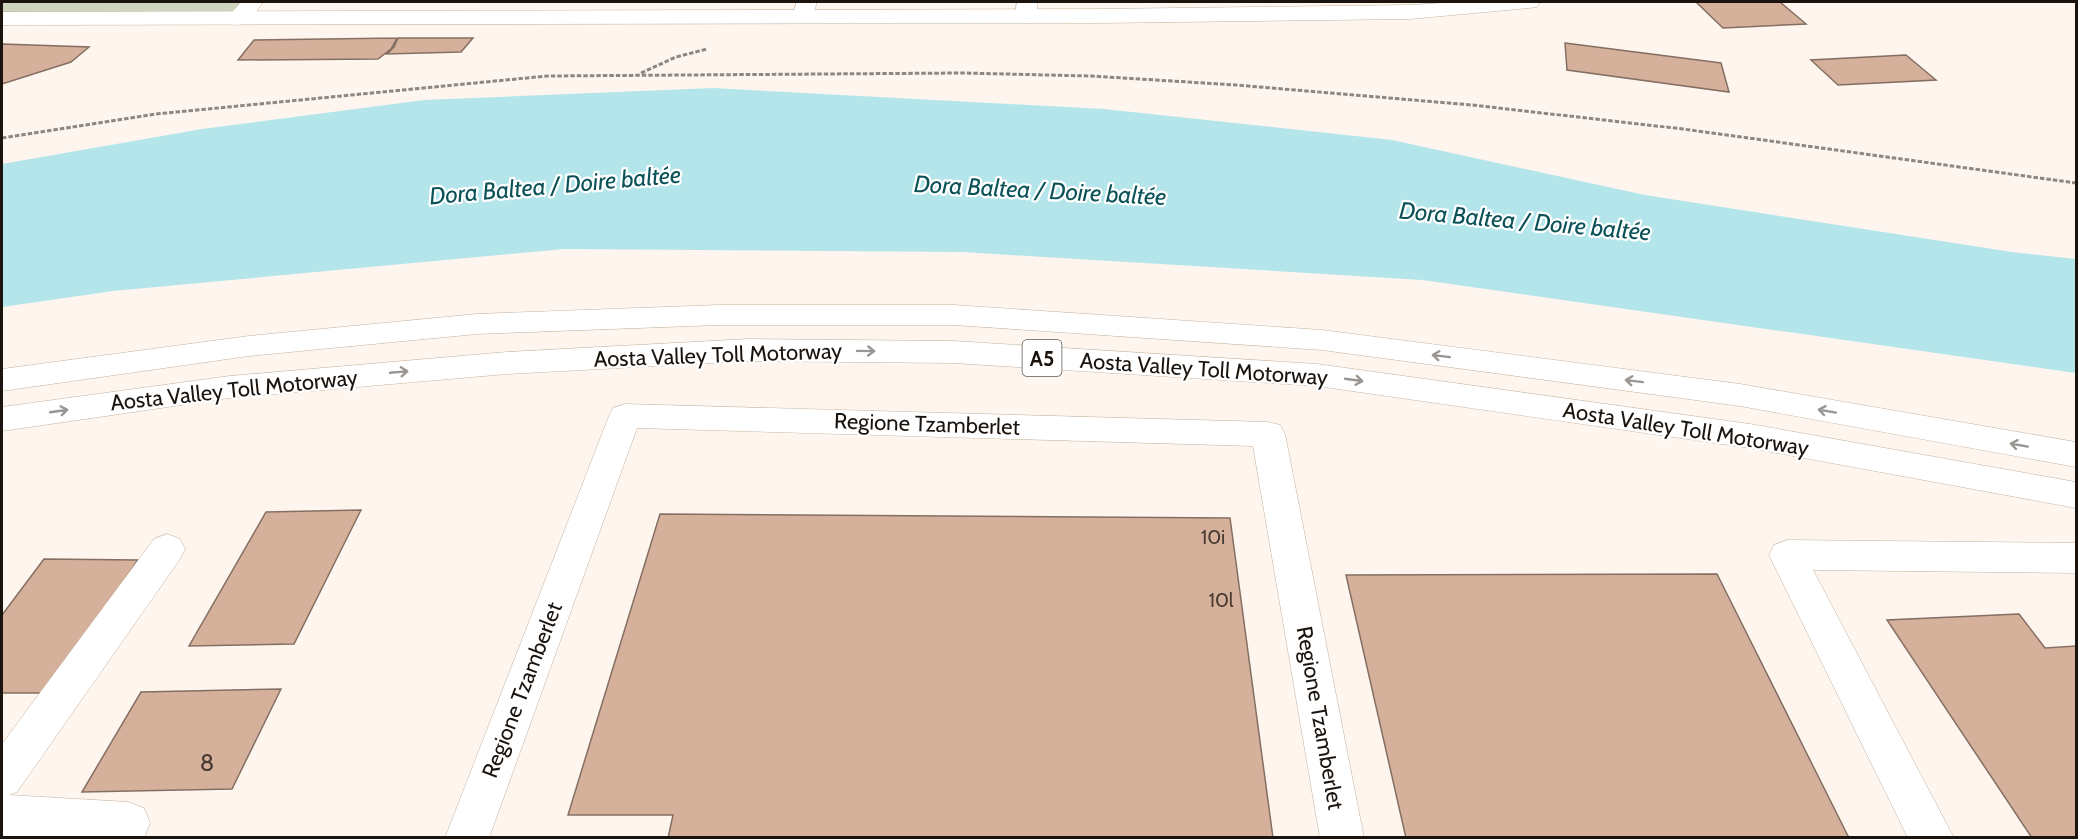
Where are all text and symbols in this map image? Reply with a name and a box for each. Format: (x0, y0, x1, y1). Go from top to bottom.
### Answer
water label: Dora Baltea / Doire baltée (428, 160, 682, 210)
water label: Dora Baltea / Doire baltée (913, 169, 1167, 211)
water label: Dora Baltea / Doire baltée (1398, 196, 1652, 246)
street label: Aosta Valley Toll Motorway (593, 337, 843, 373)
road number: A5 (1022, 340, 1062, 376)
one-way arrow (856, 345, 876, 357)
street label: Aosta Valley Toll Motorway (1079, 347, 1329, 391)
one-way arrow (1431, 350, 1451, 361)
street label: Aosta Valley Toll Motorway (109, 364, 359, 416)
one-way arrow (389, 366, 409, 377)
one-way arrow (1344, 375, 1364, 386)
one-way arrow (1625, 376, 1645, 387)
street label: Aosta Valley Toll Motorway (1561, 396, 1811, 462)
one-way arrow (49, 405, 69, 416)
one-way arrow (1818, 405, 1837, 416)
street label: Regione Tzamberlet (834, 407, 1021, 441)
one-way arrow (2010, 439, 2029, 450)
house number: 10i (1201, 525, 1225, 549)
house number: 10l (1208, 588, 1234, 612)
street label: Regione Tzamberlet (476, 598, 568, 782)
street label: Regione Tzamberlet (1291, 624, 1350, 812)
house number: 8 (200, 748, 214, 777)

